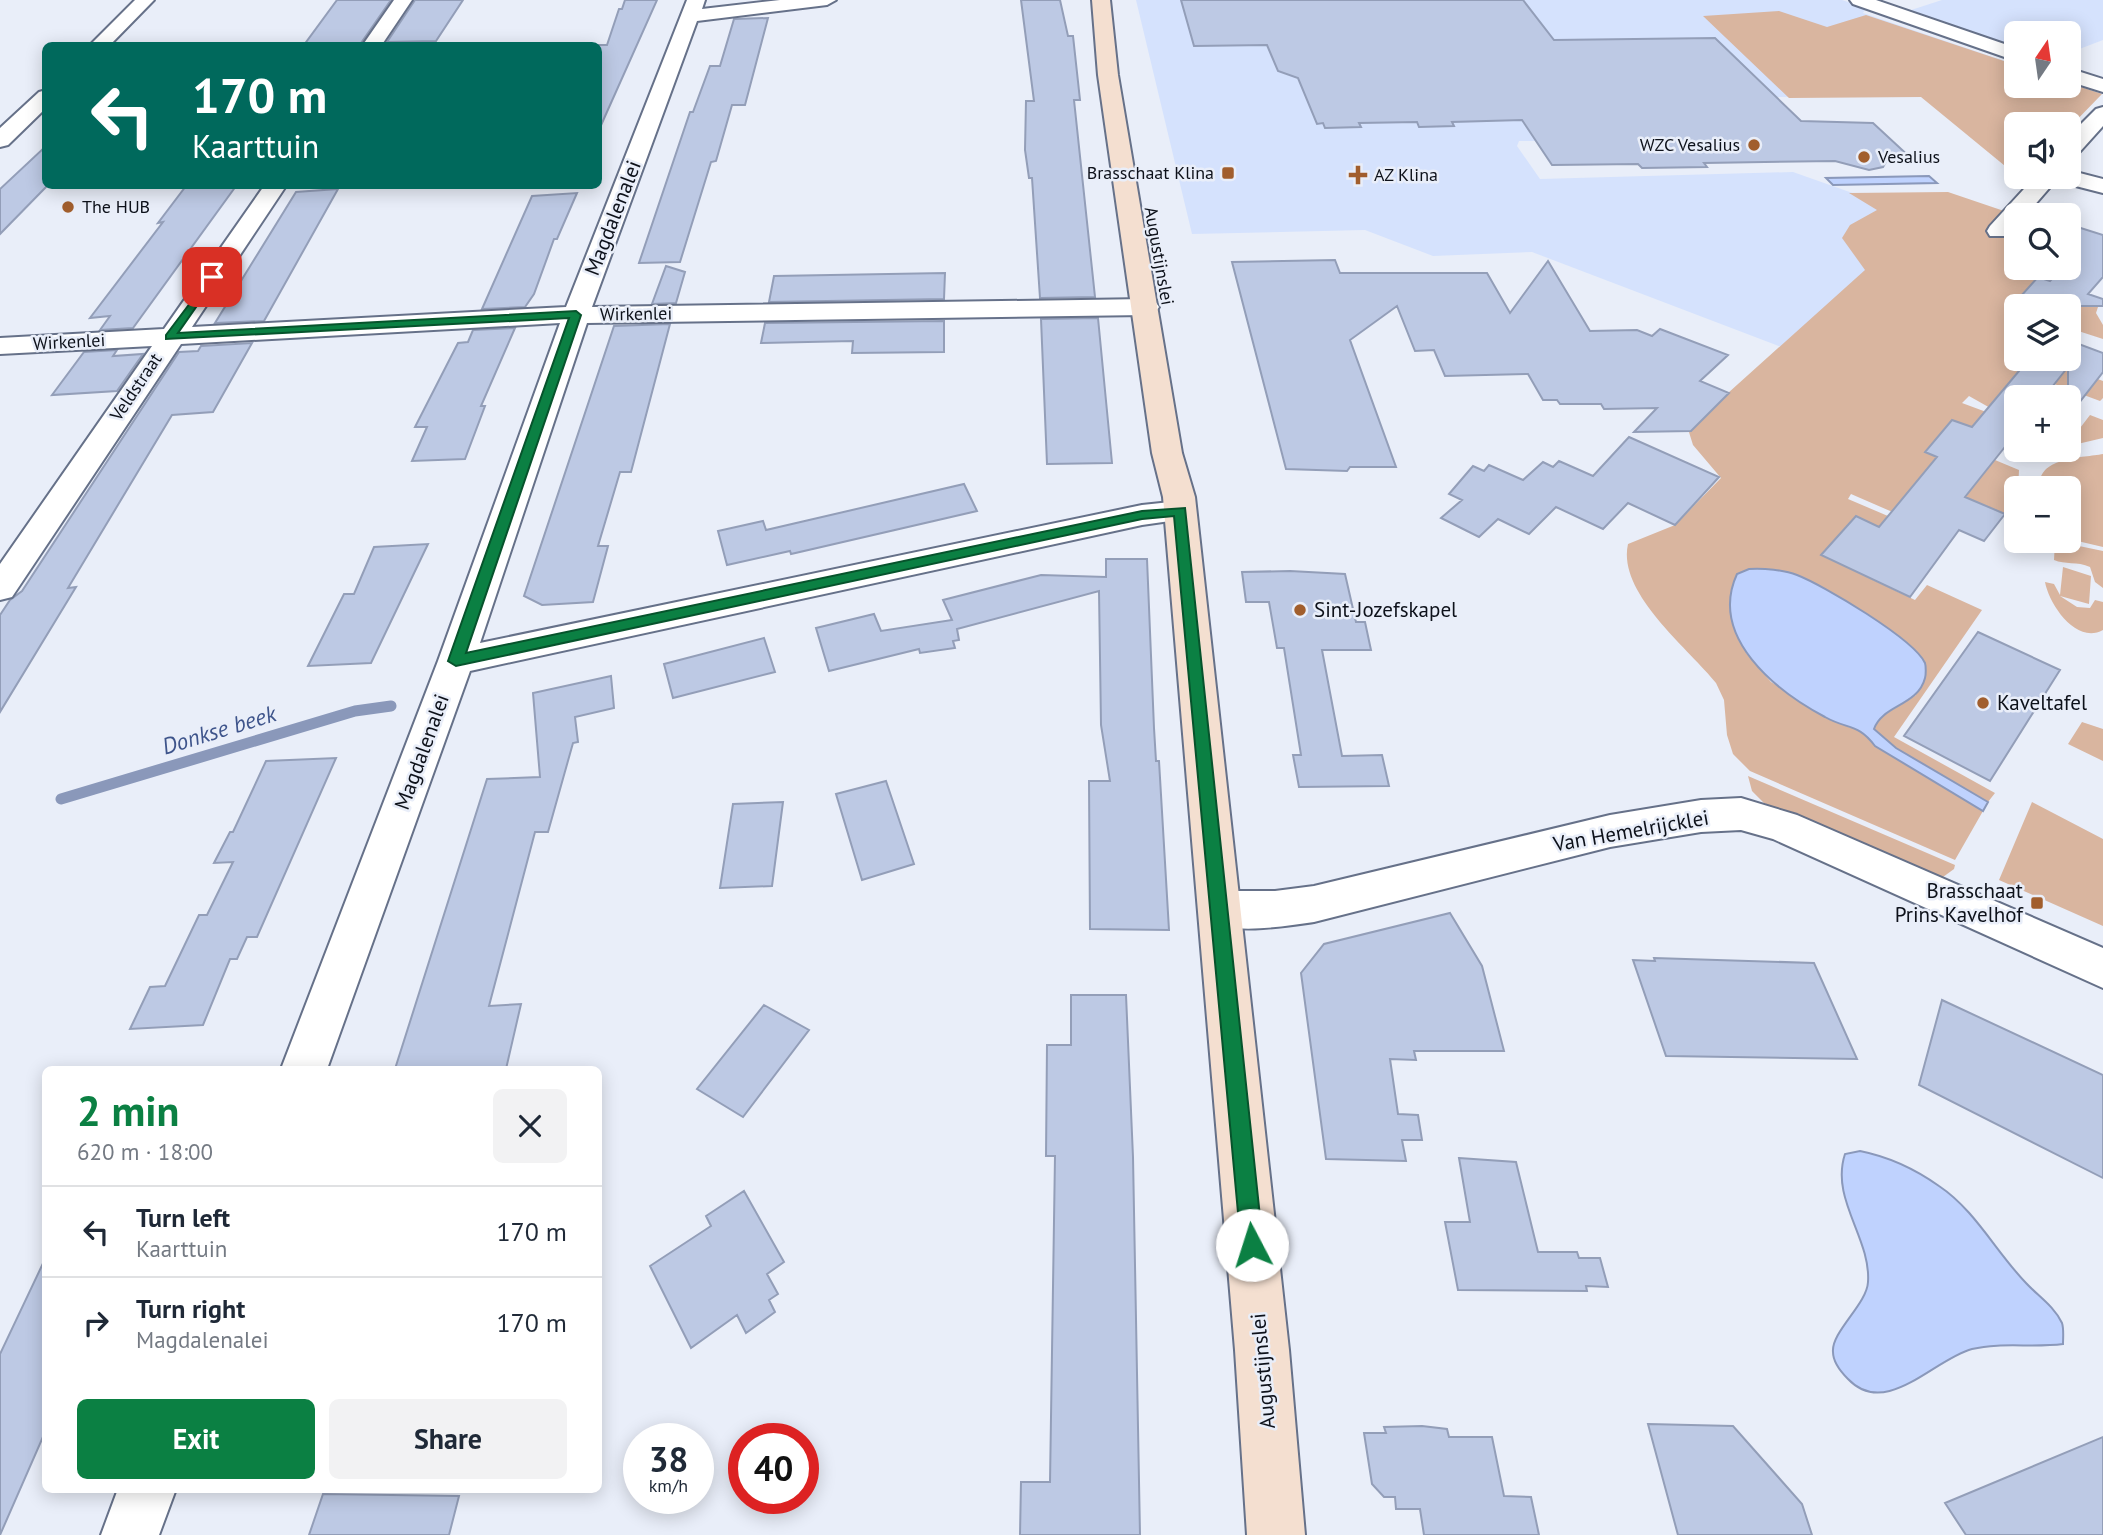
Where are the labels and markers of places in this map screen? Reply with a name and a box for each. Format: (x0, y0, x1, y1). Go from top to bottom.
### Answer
place label: WZC Vesalius (1640, 133, 1740, 156)
marker: WZC Vesalius (1746, 137, 1762, 153)
place label: Vesalius (1877, 145, 1940, 168)
marker: Vesalius (1856, 149, 1872, 165)
place label: Brasschaat Klina (1087, 161, 1214, 184)
place label: AZ Klina (1374, 163, 1438, 186)
marker: Brasschaat Klina (1220, 165, 1236, 181)
marker: AZ Klina (1348, 165, 1368, 185)
place label: The HUB (82, 195, 150, 218)
marker: The HUB (60, 199, 76, 215)
pin (182, 247, 242, 307)
place label: Sint-Jozefskapel (1314, 596, 1457, 623)
marker: Sint-Jozefskapel (1292, 602, 1308, 618)
place label: Kaveltafel (1997, 689, 2087, 716)
marker: Kaveltafel (1975, 695, 1991, 711)
place label: Brasschaat Prins Kavelhof (1895, 877, 2024, 928)
marker: Brasschaat Prins Kavelhof (2029, 895, 2045, 911)

